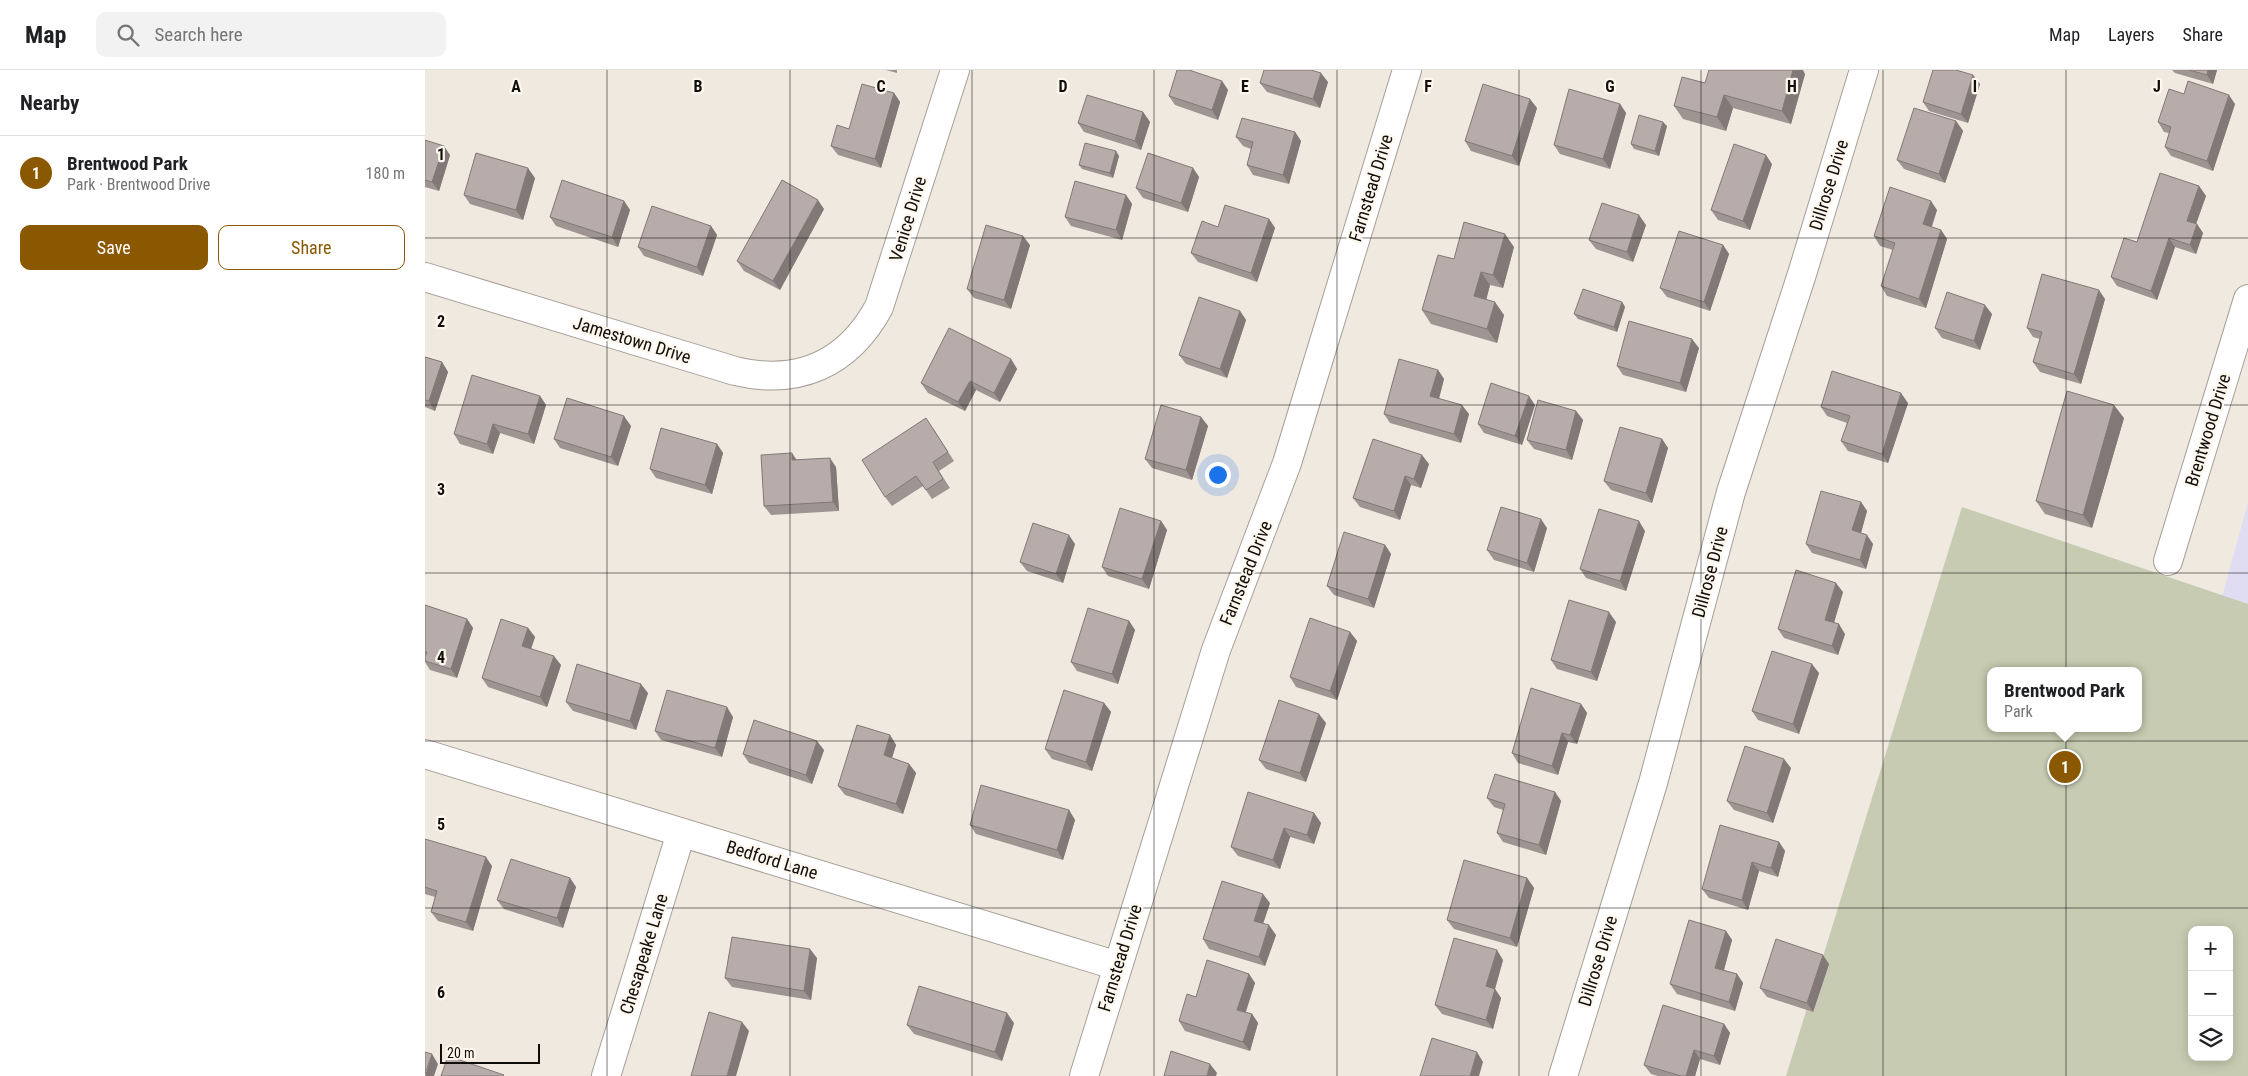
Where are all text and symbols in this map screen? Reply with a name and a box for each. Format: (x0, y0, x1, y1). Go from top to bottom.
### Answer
search box (96, 12, 446, 57)
text: Map (25, 21, 66, 49)
icon: search (114, 21, 142, 49)
text: Search here (154, 23, 243, 46)
text: Map (2049, 24, 2080, 45)
text: Layers (2108, 24, 2155, 45)
text: Share (2183, 24, 2223, 45)
text: A (511, 77, 521, 96)
text: B (694, 77, 703, 96)
text: C (876, 77, 886, 96)
text: D (1058, 77, 1068, 96)
text: E (1241, 77, 1249, 96)
text: F (1424, 77, 1432, 96)
text: G (1605, 77, 1615, 96)
text: H (1787, 77, 1797, 96)
text: I (1973, 77, 1977, 96)
text: J (2153, 77, 2161, 96)
text: Nearby (20, 91, 79, 115)
street label: Farnstead Drive (1344, 132, 1397, 244)
street label: Dillrose Drive (1805, 137, 1852, 233)
text: 1 (437, 145, 445, 164)
text: Brentwood Park (67, 152, 188, 175)
text: 1 (32, 164, 40, 183)
text: 180 m (366, 164, 405, 183)
street label: Venice Drive (885, 174, 930, 264)
text: Park · Brentwood Drive (67, 175, 210, 194)
button: Save (20, 225, 208, 270)
button: Share (218, 225, 405, 270)
text: 2 (437, 312, 445, 331)
street label: Jamestown Drive (571, 312, 694, 367)
street label: Brentwood Drive (2180, 371, 2235, 489)
your location (1205, 462, 1231, 488)
text: 3 (437, 480, 445, 499)
street label: Farnstead Drive (1215, 518, 1276, 628)
street label: Dillrose Drive (1687, 524, 1732, 620)
text: 4 (437, 648, 445, 667)
popup (1987, 667, 2142, 732)
text: Brentwood Park (2004, 679, 2125, 702)
text: Park (2004, 702, 2033, 721)
pin: 1 (2049, 748, 2081, 786)
text: 5 (437, 815, 445, 834)
street label: Bedford Lane (724, 836, 820, 883)
street label: Chesapeake Lane (615, 891, 672, 1017)
street label: Farnstead Drive (1093, 902, 1146, 1014)
street label: Dillrose Drive (1574, 913, 1621, 1009)
map controls (2188, 926, 2233, 1061)
button: + (2188, 926, 2233, 971)
button: − (2188, 971, 2233, 1016)
text: 6 (437, 983, 445, 1002)
button: layers (2188, 1016, 2233, 1061)
scale bar (440, 1041, 540, 1064)
text: 20 m (447, 1045, 475, 1061)

